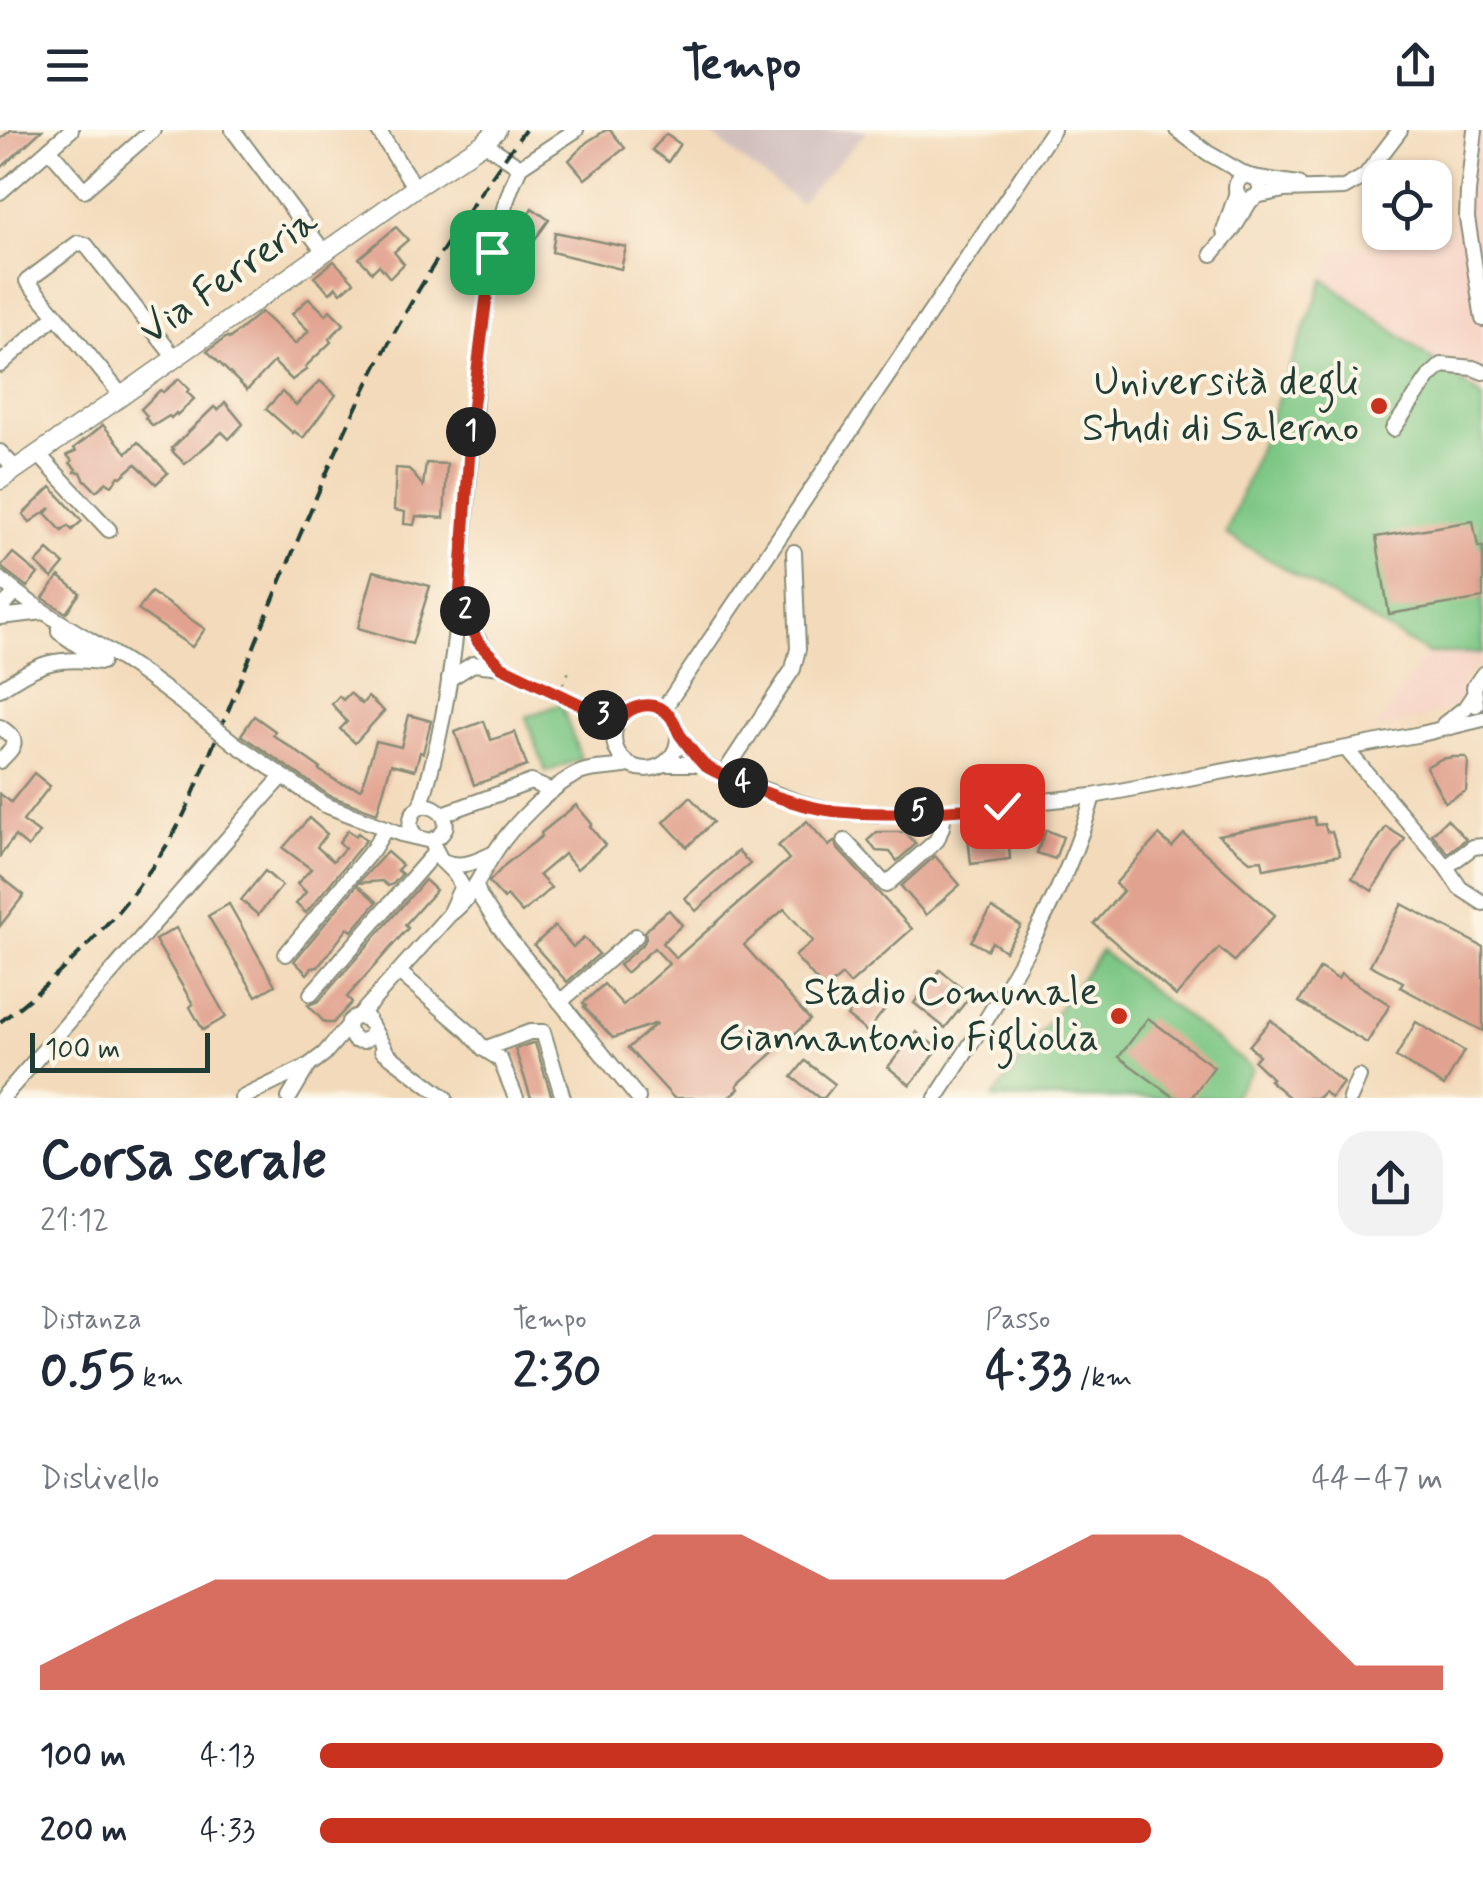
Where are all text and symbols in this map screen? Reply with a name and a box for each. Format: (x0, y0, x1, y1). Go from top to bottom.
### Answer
text: Tempo (682, 36, 801, 95)
icon: menu (40, 38, 95, 93)
icon: share (1388, 38, 1443, 93)
map controls (1362, 160, 1452, 250)
button: locate (1362, 160, 1452, 250)
street label: Via Ferreria (129, 196, 329, 358)
pin (450, 210, 535, 295)
icon: arrive (465, 225, 520, 280)
place label: Università degli Studi di Salerno (1082, 357, 1359, 455)
marker: Università degli Studi di Salerno (1368, 395, 1390, 417)
pin: 1 (446, 407, 496, 457)
text: 1 (465, 413, 477, 450)
pin: 2 (440, 586, 490, 636)
text: 2 (458, 592, 472, 629)
pin: 3 (578, 690, 628, 740)
text: 3 (597, 696, 609, 733)
pin: 4 (718, 758, 768, 808)
text: 4 (735, 764, 751, 801)
pin (960, 764, 1045, 849)
icon: check (975, 779, 1030, 834)
pin: 5 (894, 787, 944, 837)
text: 5 (911, 793, 927, 830)
place label: Stadio Comunale Giannantonio Figliolia (718, 967, 1099, 1069)
marker: Stadio Comunale Giannantonio Figliolia (1108, 1005, 1130, 1027)
scale bar (30, 1028, 210, 1073)
text: 100 m (45, 1032, 120, 1069)
text: Corsa serale (40, 1126, 327, 1198)
button: share (1338, 1131, 1443, 1236)
text: 21:12 (40, 1200, 109, 1242)
text: Distanza (40, 1302, 142, 1339)
text: Tempo (513, 1302, 587, 1339)
text: Passo (985, 1302, 1051, 1339)
text: 0.55 (40, 1339, 135, 1405)
text: 2:30 (513, 1339, 602, 1405)
text: 4:33 (985, 1339, 1072, 1405)
text: km (135, 1360, 183, 1397)
text: /km (1072, 1360, 1132, 1397)
text: Dislivello (40, 1458, 159, 1500)
text: 44–47 m (1311, 1458, 1443, 1500)
text: 100 m (40, 1735, 126, 1777)
text: 4:13 (200, 1735, 255, 1777)
text: 200 m (40, 1810, 127, 1852)
text: 4:33 (200, 1810, 255, 1852)

